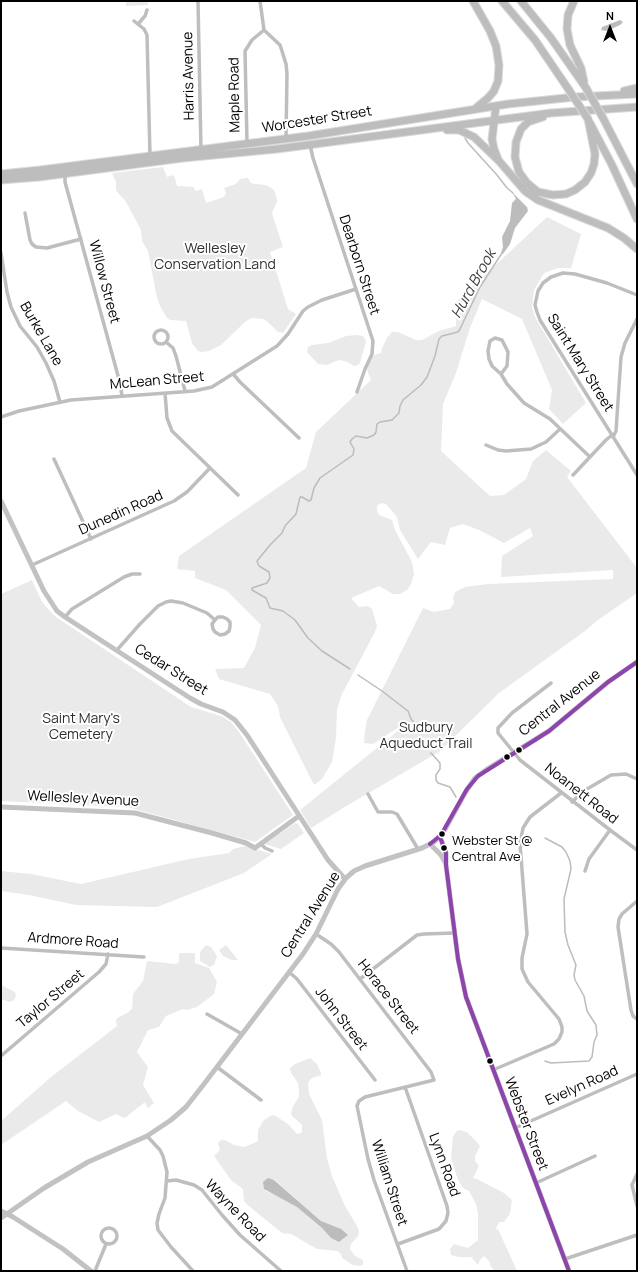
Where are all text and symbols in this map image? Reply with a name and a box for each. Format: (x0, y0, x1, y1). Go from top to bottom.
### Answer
north arrow (590, 8, 630, 48)
text: N (606, 8, 614, 23)
street label: Harris Avenue (180, 31, 198, 121)
street label: Maple Road (226, 57, 244, 133)
street label: Worcester Street (261, 103, 373, 137)
street label: Dearborn Street (335, 213, 383, 317)
street label: Willow Street (85, 239, 123, 325)
park label: Wellesley Conservation Land (154, 241, 276, 274)
water label: Hurd Brook (448, 246, 500, 322)
street label: Burke Lane (16, 299, 66, 369)
street label: Saint Mary Street (543, 311, 617, 415)
street label: McLean Street (109, 369, 205, 393)
street label: Dunedin Road (76, 487, 166, 539)
street label: Cedar Street (131, 641, 211, 699)
street label: Central Avenue (516, 666, 604, 740)
park label: Saint Mary's Cemetery (42, 711, 120, 744)
park label: Sudbury Aqueduct Trail (379, 720, 473, 752)
unlabelled marker (514, 745, 524, 755)
unlabelled marker (502, 752, 512, 762)
street label: Noanett Road (541, 760, 621, 828)
street label: Wellesley Avenue (27, 788, 139, 810)
unlabelled marker (437, 829, 447, 839)
place label: Webster St @ Central Ave (452, 833, 533, 864)
marker: Webster St @ Central Ave (439, 843, 449, 853)
street label: Central Avenue (278, 869, 344, 961)
street label: Ardmore Road (27, 929, 119, 953)
street label: Horace Street (354, 956, 422, 1038)
street label: Taylor Street (14, 966, 88, 1032)
street label: John Street (311, 984, 371, 1054)
unlabelled marker (485, 1056, 495, 1066)
street label: Evelyn Road (543, 1062, 621, 1110)
street label: Webster Street (501, 1075, 551, 1173)
street label: Lynn Road (425, 1131, 463, 1199)
street label: William Street (367, 1138, 411, 1228)
street label: Wayne Road (201, 1177, 269, 1245)

